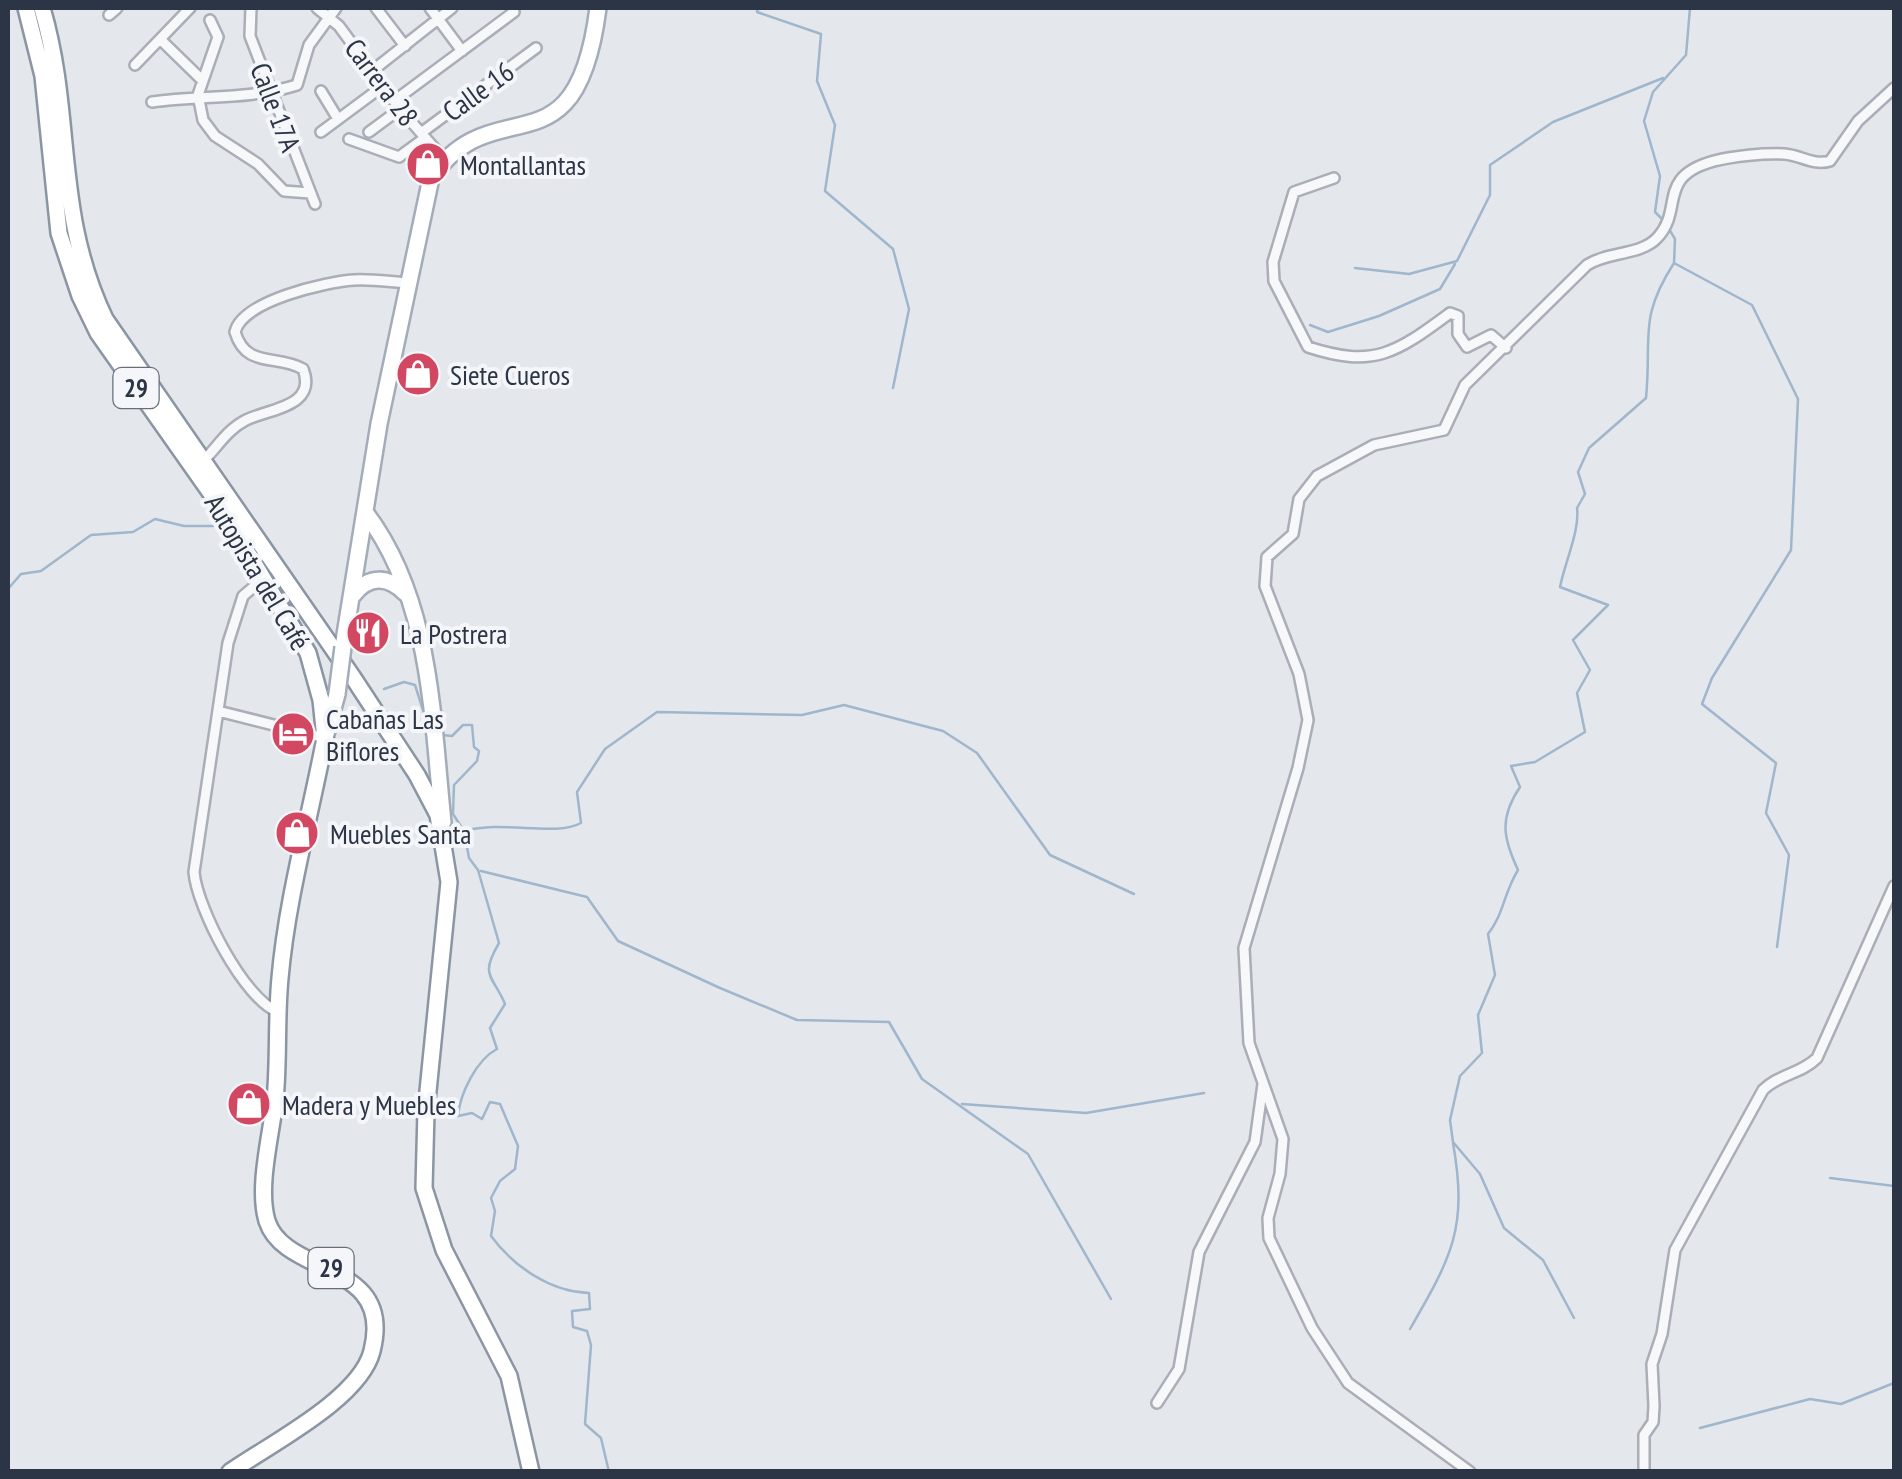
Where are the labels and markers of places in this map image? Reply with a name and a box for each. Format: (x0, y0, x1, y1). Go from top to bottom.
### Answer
shop icon: Montallantas (405, 141, 451, 187)
place label: Montallantas (460, 146, 586, 183)
shop icon: Siete Cueros (395, 351, 441, 397)
place label: Siete Cueros (450, 356, 570, 393)
restaurant icon: La Postrera (345, 610, 391, 656)
place label: La Postrera (400, 615, 508, 652)
place label: Cabañas Las Biflores (326, 700, 444, 769)
hotel icon: Cabañas Las Biflores (270, 711, 316, 757)
shop icon: Muebles Santa (274, 810, 320, 856)
place label: Muebles Santa (330, 815, 472, 852)
shop icon: Madera y Muebles (226, 1081, 272, 1127)
place label: Madera y Muebles (282, 1086, 456, 1123)

